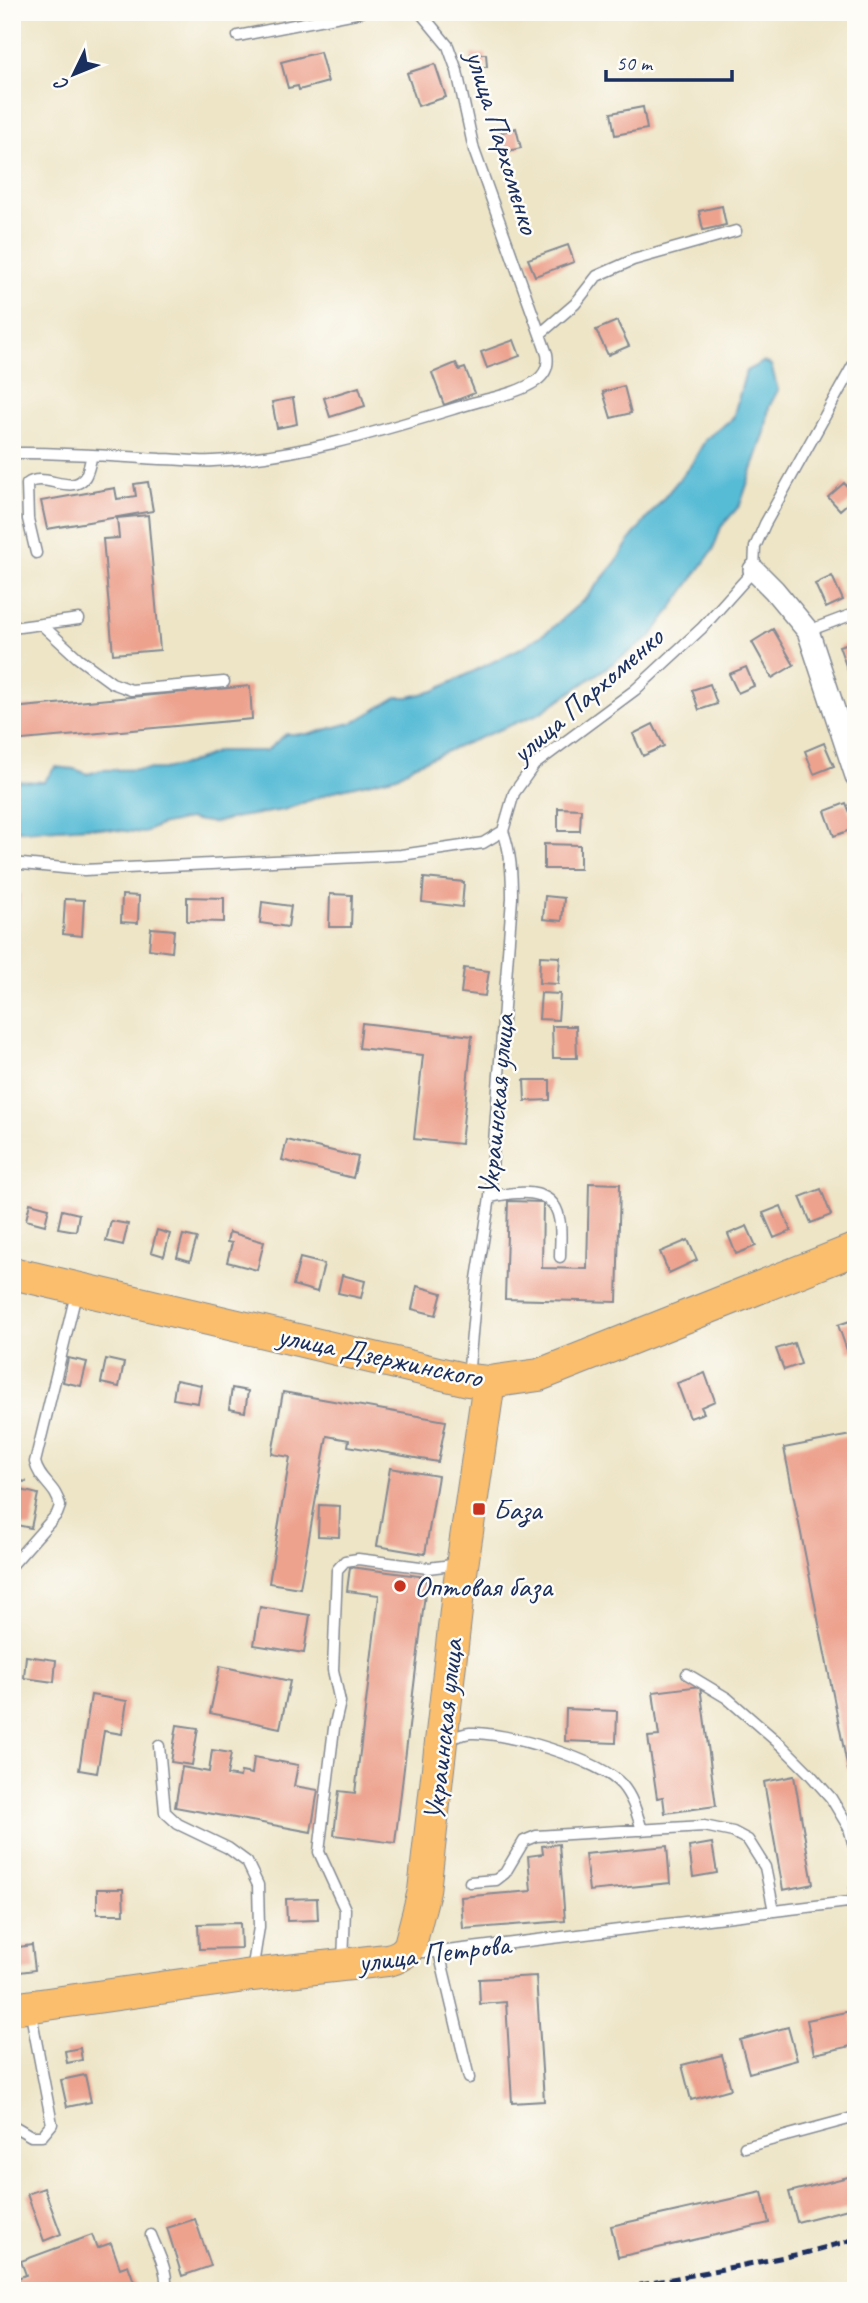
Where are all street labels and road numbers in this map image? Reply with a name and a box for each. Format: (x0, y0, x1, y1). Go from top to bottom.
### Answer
street label: улица Пархоменко (457, 44, 549, 240)
street label: улица Пархоменко (501, 618, 672, 773)
street label: Украинская улица (469, 1010, 523, 1198)
street label: улица Дзержинского (272, 1315, 487, 1396)
street label: Украинская улица (415, 1635, 472, 1823)
street label: улица Петрова (354, 1925, 515, 1981)

